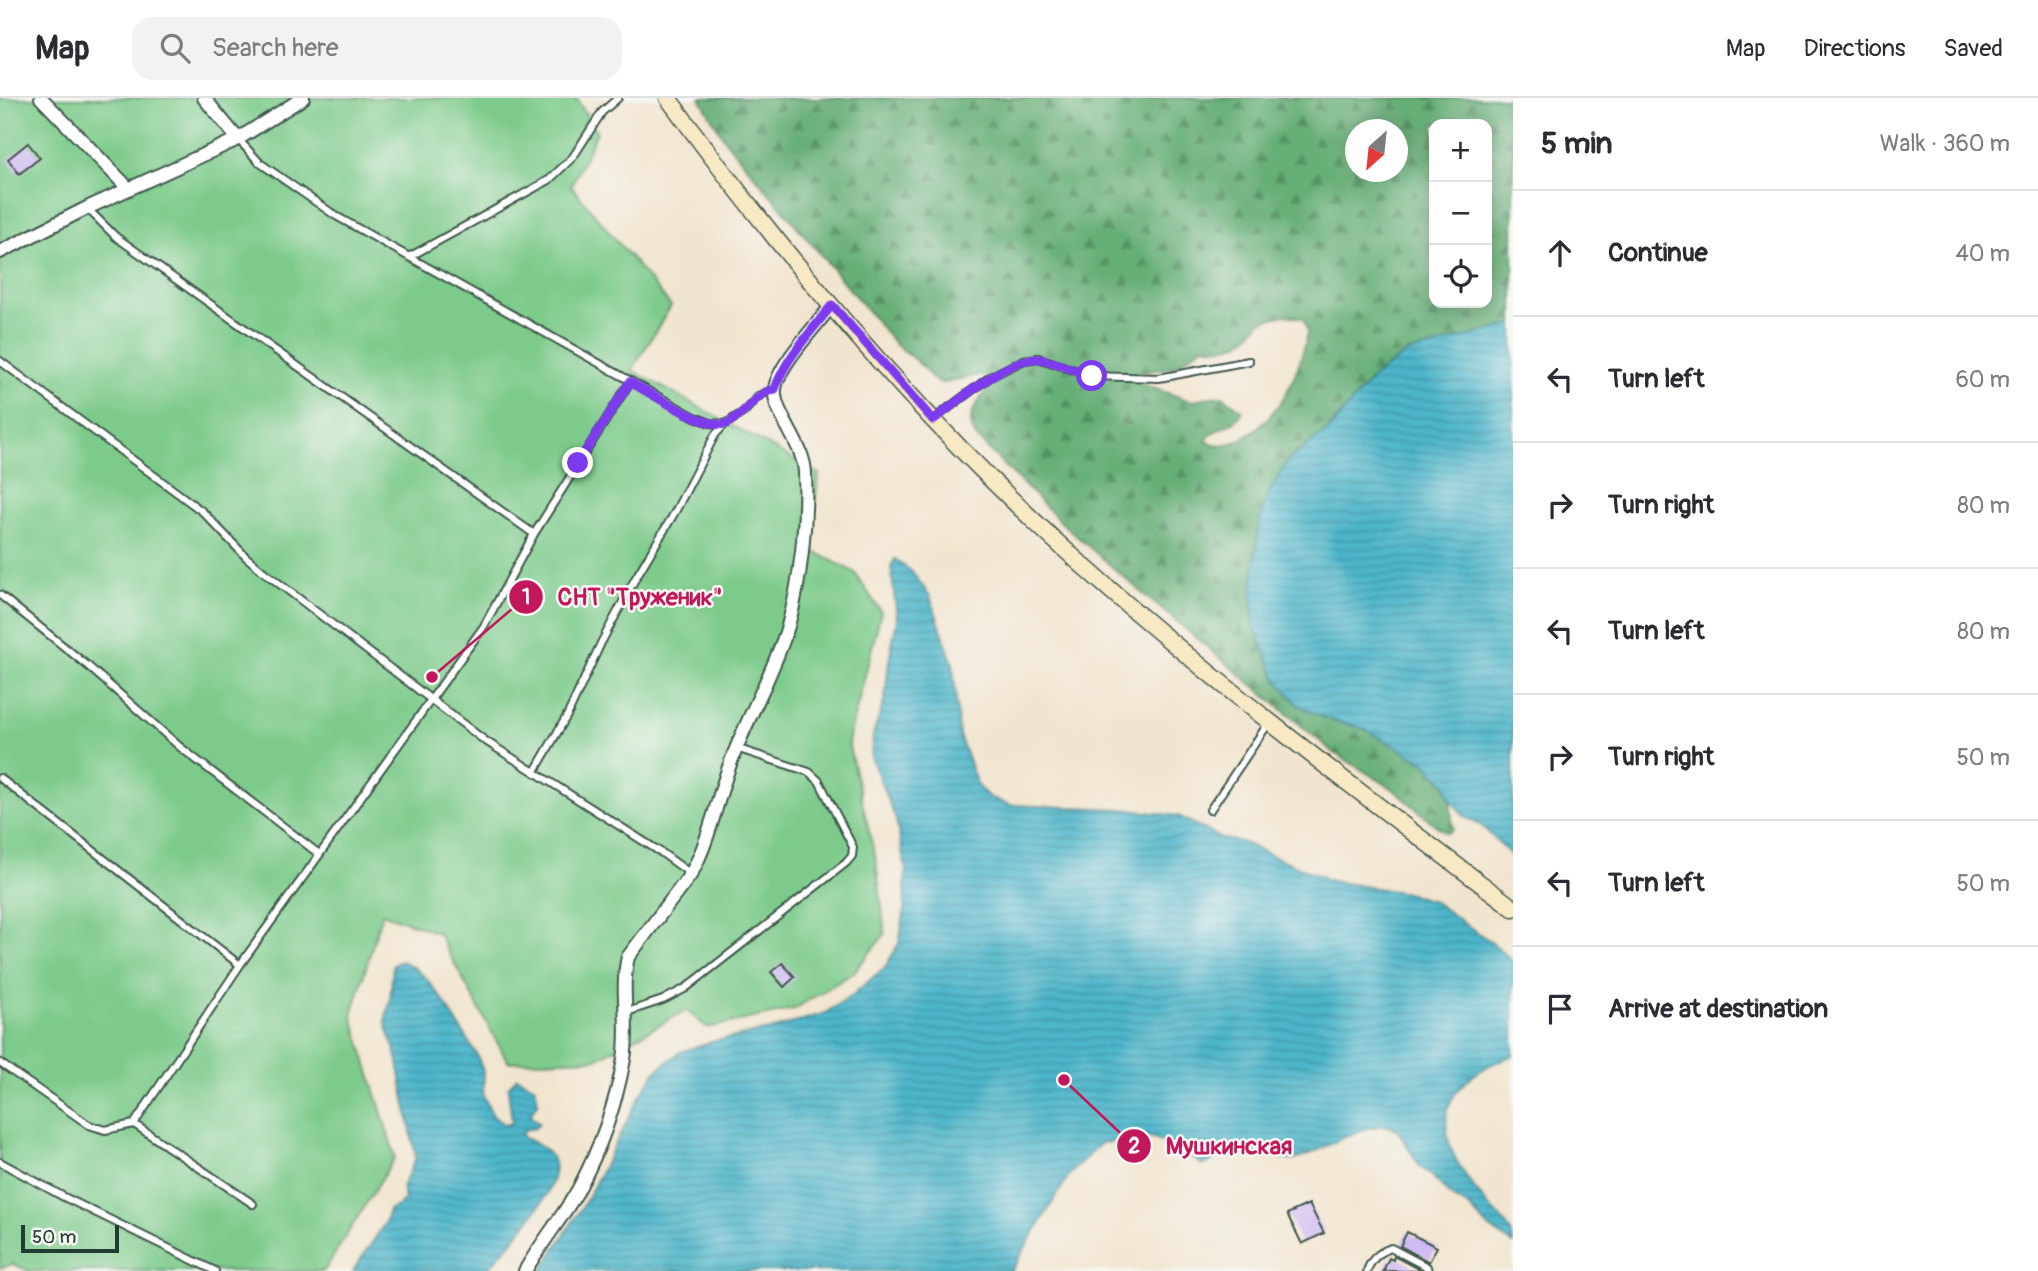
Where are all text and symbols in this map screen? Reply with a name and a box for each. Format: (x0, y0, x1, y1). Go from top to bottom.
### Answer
search box (132, 17, 622, 80)
text: Map (35, 28, 90, 69)
icon: search (156, 29, 194, 67)
text: Search here (212, 32, 339, 64)
text: Map (1726, 34, 1766, 63)
text: Directions (1804, 34, 1905, 63)
text: Saved (1943, 34, 2003, 63)
north arrow (1345, 119, 1408, 182)
map controls (1429, 119, 1492, 308)
button: + (1429, 119, 1492, 182)
text: 5 min (1541, 125, 1612, 162)
text: Walk · 360 m (1880, 129, 2010, 158)
button: − (1429, 182, 1492, 245)
icon: ahead (1541, 234, 1579, 272)
text: Continue (1608, 237, 1708, 269)
text: 40 m (1956, 239, 2010, 268)
button: locate (1429, 245, 1492, 308)
route start (1076, 360, 1107, 391)
icon: left (1541, 360, 1579, 398)
text: Turn left (1608, 363, 1704, 395)
text: 60 m (1955, 365, 2010, 394)
route end (562, 447, 593, 478)
icon: right (1541, 486, 1579, 524)
text: Turn right (1608, 489, 1714, 521)
text: 80 m (1957, 491, 2010, 520)
callout: СНТ "Труженик" (509, 574, 737, 619)
text: СНТ "Труженик" (557, 583, 723, 612)
text: 1 (522, 584, 530, 611)
icon: left (1541, 612, 1579, 650)
text: Turn left (1608, 615, 1704, 647)
text: 80 m (1957, 617, 2010, 646)
icon: right (1541, 738, 1579, 776)
text: Turn right (1608, 741, 1714, 773)
text: 50 m (1956, 743, 2010, 772)
icon: left (1541, 864, 1579, 902)
text: Turn left (1608, 867, 1704, 899)
text: 50 m (1956, 869, 2010, 898)
icon: arrive (1541, 990, 1579, 1028)
text: Arrive at destination (1608, 993, 1828, 1025)
callout: Мушкинская (1116, 1123, 1306, 1168)
text: Мушкинская (1166, 1132, 1292, 1161)
text: 2 (1128, 1133, 1140, 1160)
scale bar (21, 1222, 119, 1254)
text: 50 m (32, 1225, 76, 1249)

